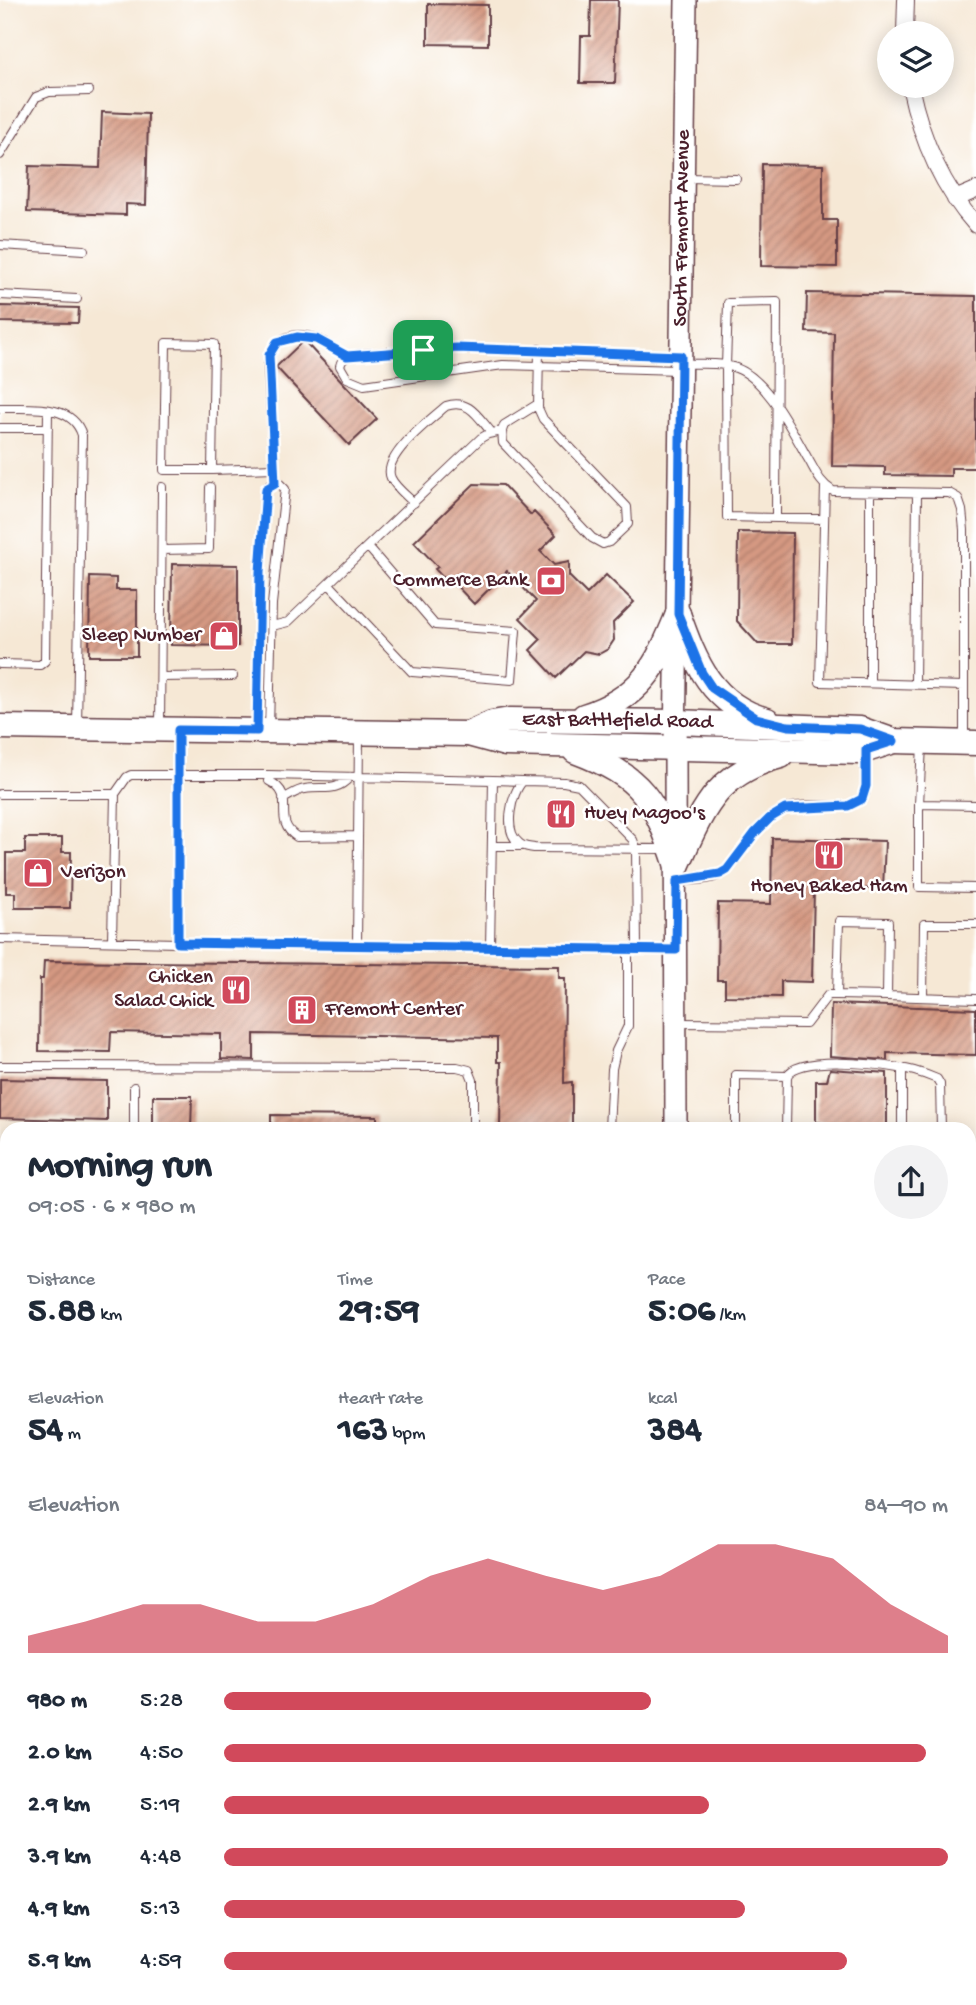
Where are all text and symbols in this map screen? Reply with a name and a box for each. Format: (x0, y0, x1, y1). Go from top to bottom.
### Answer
map controls (877, 21, 954, 98)
button: layers (877, 21, 954, 98)
street label: South Fremont Avenue (669, 128, 697, 327)
pin (393, 320, 453, 380)
icon: arrive (404, 331, 442, 369)
bank icon: Commerce Bank (534, 564, 568, 598)
place label: Commerce Bank (393, 569, 531, 594)
shop icon: Sleep Number (207, 619, 241, 653)
place label: Sleep Number (82, 624, 203, 649)
street label: East Battlefield Road (522, 708, 715, 736)
restaurant icon: Huey Magoo's (544, 797, 578, 831)
place label: Huey Magoo's (584, 802, 706, 827)
restaurant icon: Honey Baked Ham (812, 838, 846, 872)
shop icon: Verizon (21, 856, 55, 890)
place label: Verizon (60, 861, 126, 886)
place label: Honey Baked Ham (750, 875, 908, 900)
place label: Chicken Salad Chick (114, 966, 216, 1015)
restaurant icon: Chicken Salad Chick (219, 973, 253, 1007)
building icon: Fremont Center (285, 993, 319, 1027)
place label: Fremont Center (324, 998, 464, 1023)
button: share (874, 1145, 948, 1219)
text: Morning run (28, 1146, 212, 1190)
text: 09:05 · 6 × 980 m (28, 1194, 196, 1221)
text: Distance (28, 1269, 95, 1292)
text: Time (338, 1269, 373, 1292)
text: Pace (648, 1269, 685, 1292)
text: 5.88 (28, 1292, 96, 1333)
text: 29:59 (338, 1292, 420, 1333)
text: 5:06 (648, 1292, 715, 1333)
text: km (96, 1304, 122, 1327)
text: /km (715, 1304, 746, 1327)
text: Elevation (28, 1388, 104, 1411)
text: Heart rate (338, 1388, 423, 1411)
text: kcal (648, 1388, 678, 1411)
text: 54 (28, 1411, 63, 1452)
text: 163 (338, 1411, 388, 1452)
text: 384 (648, 1411, 702, 1452)
text: m (63, 1423, 81, 1446)
text: bpm (388, 1423, 425, 1446)
text: Elevation (28, 1493, 119, 1520)
text: 84–90 m (864, 1493, 948, 1520)
text: 980 m (28, 1688, 87, 1715)
text: 5:28 (140, 1688, 183, 1715)
text: 2.0 km (28, 1740, 92, 1767)
text: 4:50 (140, 1740, 183, 1767)
text: 2.9 km (28, 1792, 90, 1819)
text: 5:19 (140, 1792, 180, 1819)
text: 3.9 km (28, 1844, 91, 1871)
text: 4:48 (140, 1844, 182, 1871)
text: 4.9 km (28, 1896, 90, 1923)
text: 5:13 (140, 1896, 181, 1923)
text: 5.9 km (28, 1948, 91, 1975)
text: 4:59 (140, 1948, 182, 1975)

